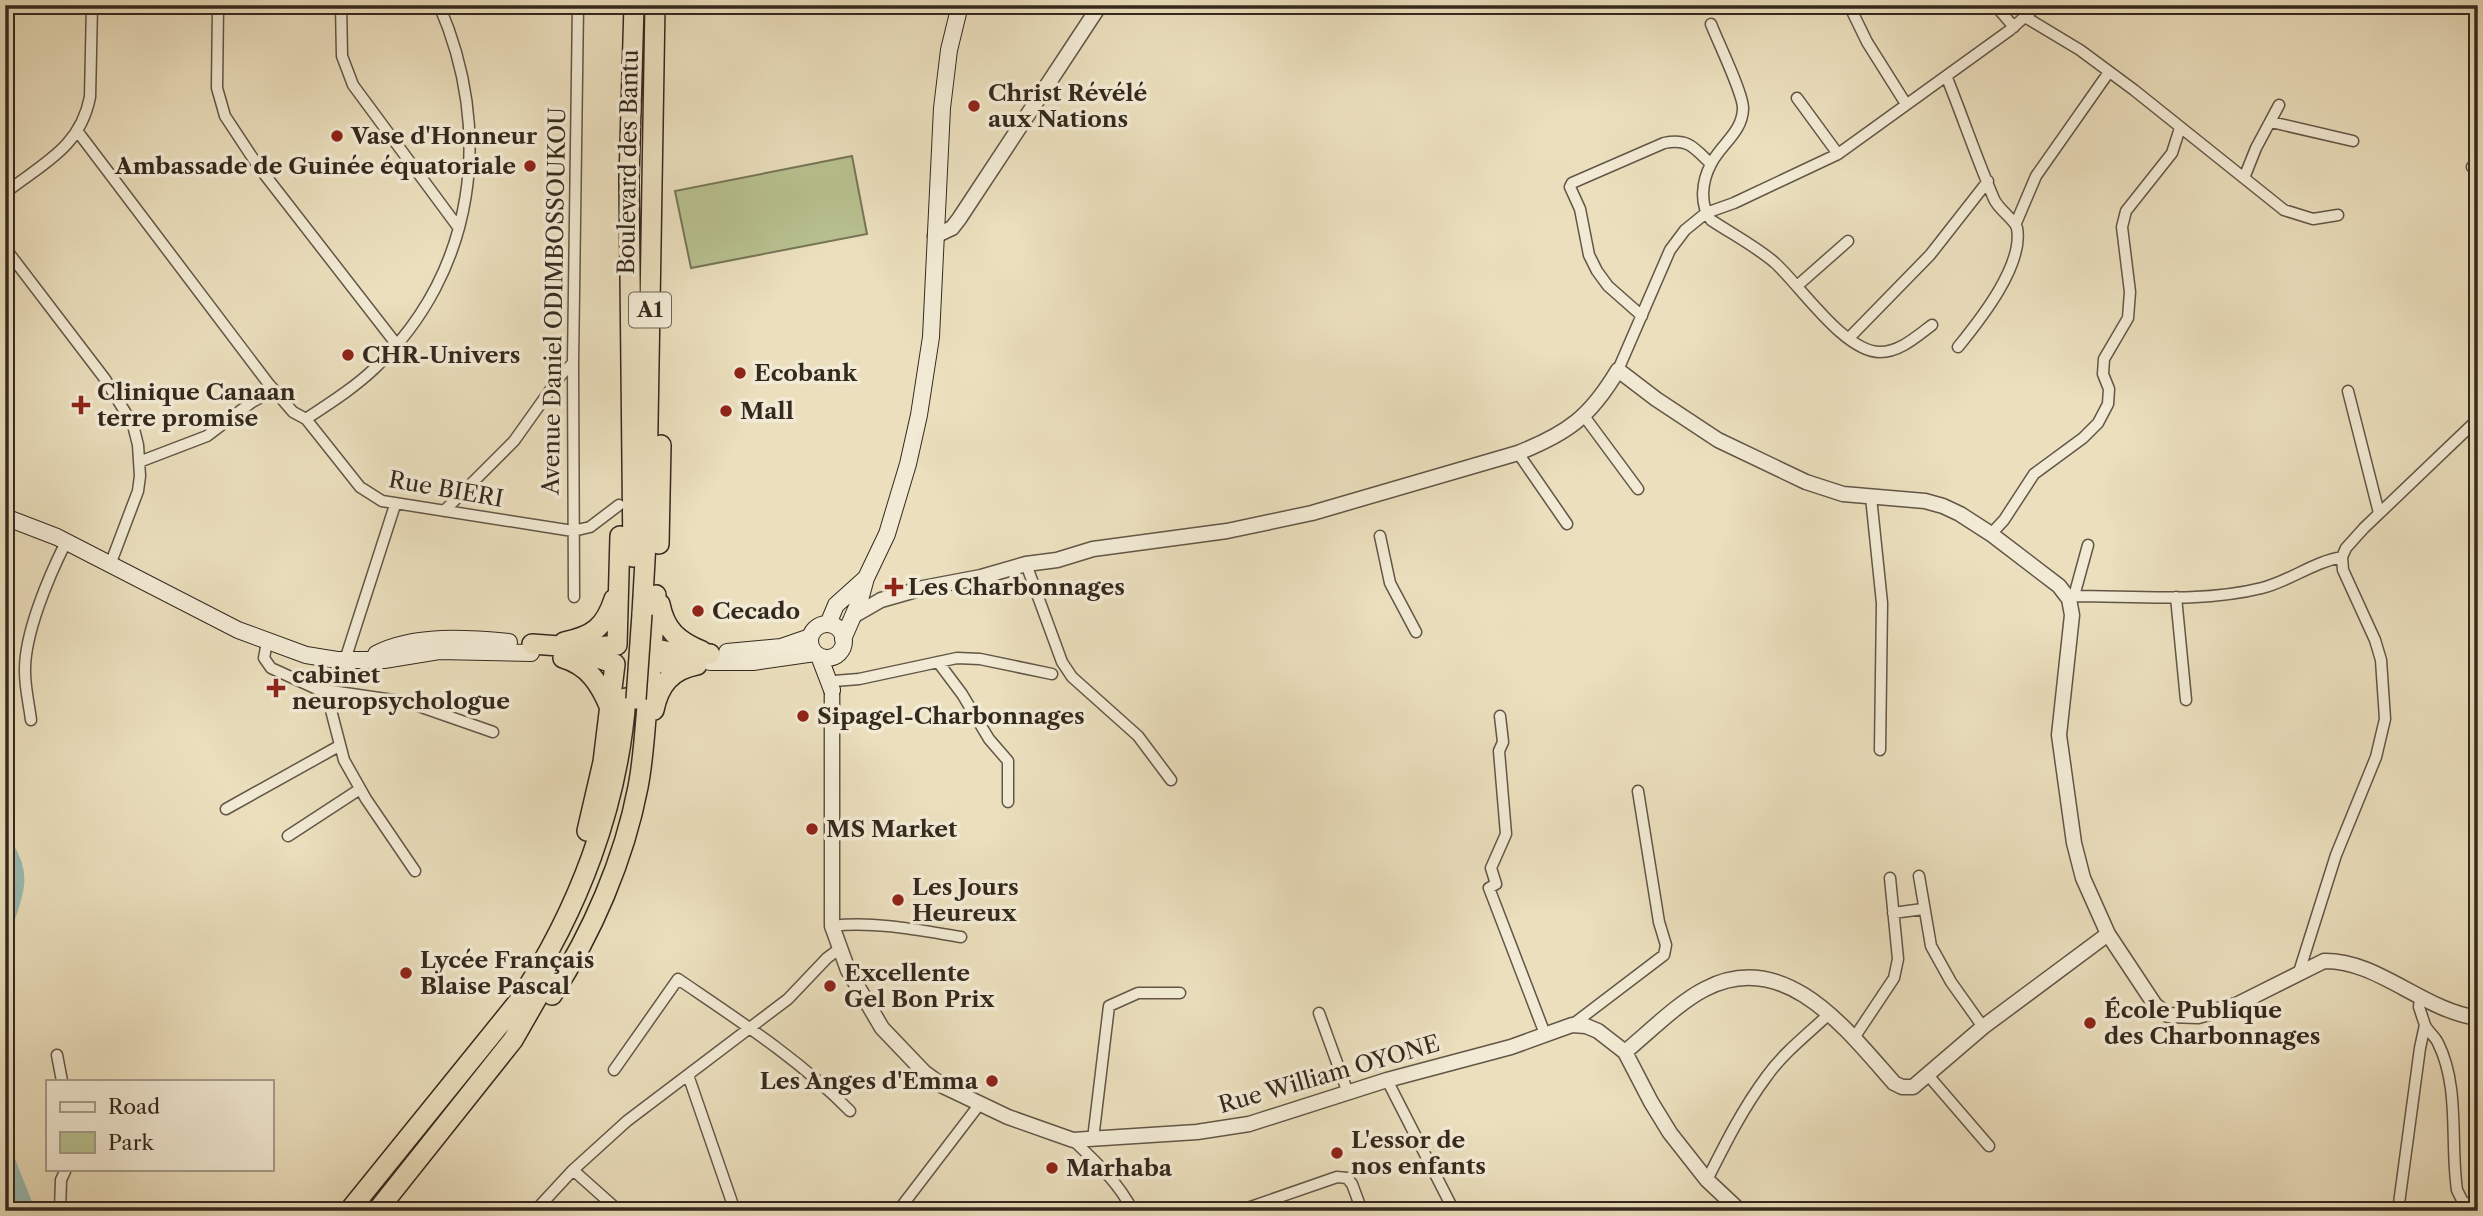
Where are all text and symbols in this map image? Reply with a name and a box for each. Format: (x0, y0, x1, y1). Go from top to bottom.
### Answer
street label: Boulevard des Bantu (612, 49, 644, 275)
place label: Christ Révélé aux Nations (988, 79, 1148, 133)
marker: Christ Révélé aux Nations (966, 98, 982, 114)
street label: Avenue Daniel ODIMBOSSOUKOU (537, 107, 571, 496)
place label: Vase d'Honneur (350, 122, 538, 150)
marker: Vase d'Honneur (329, 128, 345, 144)
place label: Ambassade de Guinée équatoriale (114, 152, 516, 180)
marker: Ambassade de Guinée équatoriale (522, 158, 538, 174)
road number: A1 (629, 292, 671, 328)
place label: CHR-Univers (362, 341, 520, 369)
marker: CHR-Univers (340, 347, 356, 363)
place label: Ecobank (754, 359, 858, 387)
marker: Ecobank (732, 365, 748, 381)
place label: Clinique Canaan terre promise (97, 378, 296, 432)
marker: Clinique Canaan terre promise (71, 395, 91, 415)
place label: Mall (740, 397, 794, 425)
marker: Mall (718, 403, 734, 419)
street label: Rue BIERI (386, 465, 506, 513)
place label: Les Charbonnages (908, 573, 1125, 601)
marker: Les Charbonnages (886, 579, 902, 595)
place label: Cecado (712, 597, 800, 625)
marker: Cecado (690, 603, 706, 619)
place label: cabinet neuropsychologue (292, 661, 510, 715)
marker: cabinet neuropsychologue (266, 678, 286, 698)
place label: Sipagel-Charbonnages (817, 702, 1085, 730)
marker: Sipagel-Charbonnages (795, 708, 811, 724)
place label: MS Market (826, 815, 958, 843)
marker: MS Market (804, 821, 820, 837)
place label: Les Jours Heureux (912, 873, 1019, 927)
marker: Les Jours Heureux (890, 892, 906, 908)
place label: Lycée Français Blaise Pascal (420, 946, 594, 1000)
place label: Excellente Gel Bon Prix (844, 959, 996, 1013)
marker: Lycée Français Blaise Pascal (398, 965, 414, 981)
marker: Excellente Gel Bon Prix (822, 978, 838, 994)
place label: École Publique des Charbonnages (2104, 996, 2320, 1050)
marker: École Publique des Charbonnages (2082, 1015, 2098, 1031)
street label: Rue William OYONE (1215, 1029, 1443, 1119)
place label: Les Anges d'Emma (760, 1067, 979, 1095)
marker: Les Anges d'Emma (984, 1073, 1000, 1089)
legend (46, 1080, 273, 1170)
text: Road (108, 1094, 160, 1119)
place label: L'essor de nos enfants (1351, 1126, 1486, 1180)
text: Park (108, 1130, 154, 1155)
marker: L'essor de nos enfants (1329, 1145, 1345, 1161)
place label: Marhaba (1066, 1154, 1173, 1182)
marker: Marhaba (1044, 1160, 1060, 1176)

